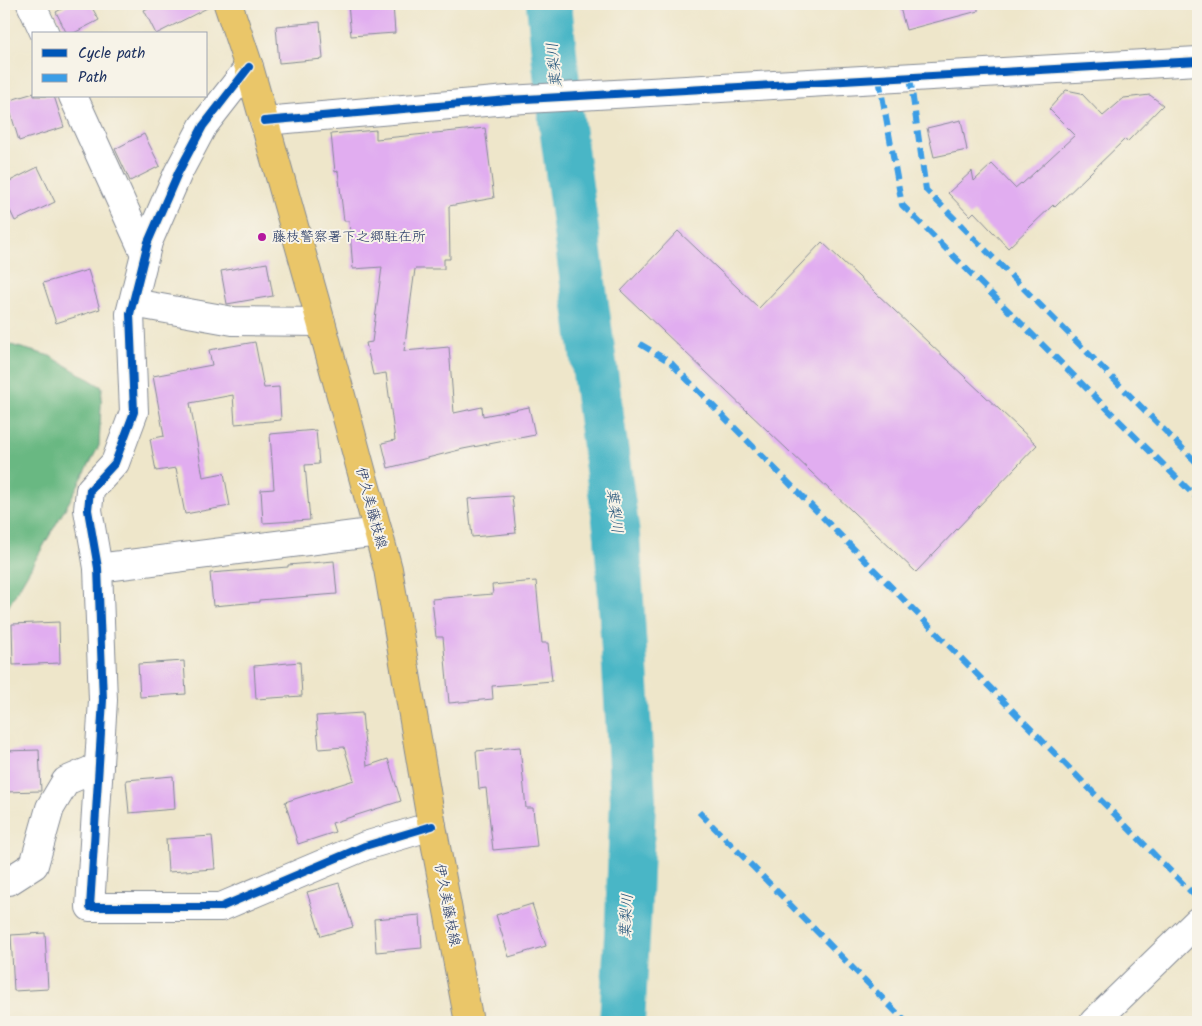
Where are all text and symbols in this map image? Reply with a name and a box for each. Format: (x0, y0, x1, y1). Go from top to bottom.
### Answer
legend (32, 32, 208, 98)
water label: 葉梨川 (541, 41, 569, 89)
text: Cycle path (78, 42, 145, 66)
text: Path (78, 66, 107, 90)
place label: 藤枝警察署下之郷駐在所 (272, 226, 426, 248)
marker: 藤枝警察署下之郷駐在所 (256, 231, 268, 243)
street label: 伊久美藤枝線 (350, 465, 392, 551)
water label: 葉梨川 (599, 487, 629, 535)
street label: 伊久美藤枝線 (428, 862, 466, 948)
water label: 葉梨川 (614, 893, 640, 939)

